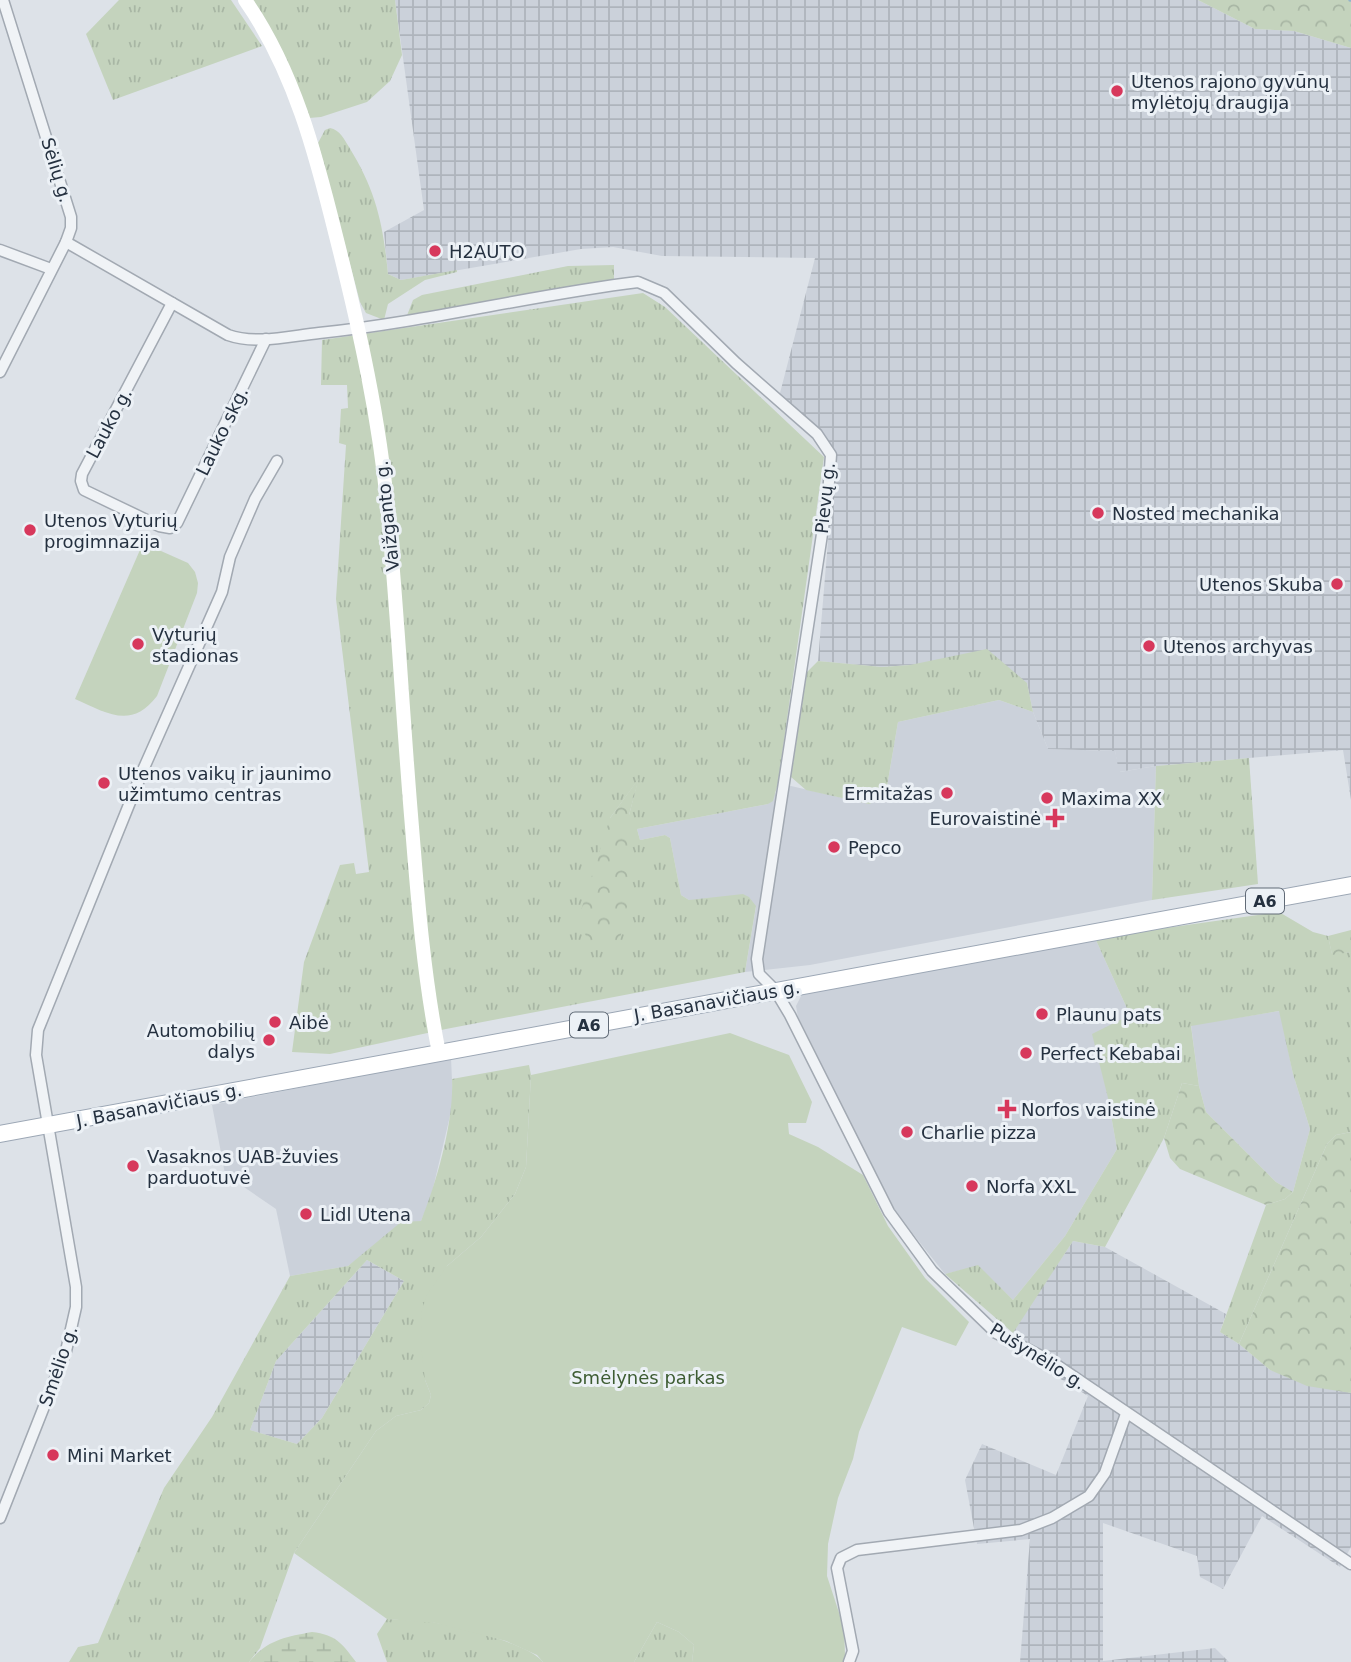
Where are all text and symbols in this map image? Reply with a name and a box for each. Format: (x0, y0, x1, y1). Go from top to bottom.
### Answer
place label: Utenos rajono gyvūnų mylėtojų draugija (1131, 71, 1330, 113)
marker: Utenos rajono gyvūnų mylėtojų draugija (1109, 83, 1125, 99)
street label: Sėlių g. (37, 135, 77, 205)
place label: H2AUTO (449, 241, 525, 262)
marker: H2AUTO (427, 243, 443, 259)
street label: Lauko skg. (192, 383, 252, 479)
street label: Lauko g. (82, 384, 136, 462)
street label: Vaižganto g. (371, 460, 403, 572)
street label: Pievų g. (811, 461, 839, 535)
place label: Nosted mechanika (1112, 503, 1280, 524)
marker: Nosted mechanika (1090, 505, 1106, 521)
place label: Utenos Vyturių progimnazija (44, 510, 178, 552)
marker: Utenos Vyturių progimnazija (22, 522, 38, 538)
place label: Utenos Skuba (1199, 574, 1323, 595)
marker: Utenos Skuba (1329, 576, 1345, 592)
place label: Vyturių stadionas (152, 624, 239, 666)
marker: Vyturių stadionas (130, 636, 146, 652)
place label: Utenos archyvas (1163, 636, 1313, 657)
marker: Utenos archyvas (1141, 638, 1157, 654)
place label: Utenos vaikų ir jaunimo užimtumo centras (118, 763, 332, 805)
marker: Utenos vaikų ir jaunimo užimtumo centras (96, 775, 112, 791)
place label: Ermitažas (844, 783, 933, 804)
marker: Ermitažas (939, 785, 955, 801)
place label: Maxima XX (1061, 788, 1162, 809)
marker: Maxima XX (1039, 790, 1055, 806)
place label: Eurovaistinė (930, 808, 1041, 829)
marker: Eurovaistinė (1047, 810, 1063, 826)
place label: Pepco (848, 837, 902, 858)
marker: Pepco (826, 839, 842, 855)
road number: A6 (1246, 888, 1284, 914)
street label: J. Basanavičiaus g. (631, 976, 802, 1026)
place label: Plaunu pats (1056, 1004, 1162, 1025)
marker: Plaunu pats (1034, 1006, 1050, 1022)
place label: Aibė (289, 1012, 329, 1033)
road number: A6 (570, 1012, 608, 1037)
marker: Aibė (267, 1014, 283, 1030)
place label: Automobilių dalys (147, 1020, 256, 1062)
marker: Automobilių dalys (261, 1032, 277, 1048)
place label: Perfect Kebabai (1040, 1043, 1181, 1064)
marker: Perfect Kebabai (1018, 1045, 1034, 1061)
street label: J. Basanavičiaus g. (73, 1079, 244, 1132)
place label: Norfos vaistinė (1021, 1099, 1156, 1120)
marker: Norfos vaistinė (999, 1101, 1015, 1117)
place label: Charlie pizza (921, 1122, 1037, 1143)
marker: Charlie pizza (899, 1124, 915, 1140)
place label: Vasaknos UAB-žuvies parduotuvė (147, 1146, 339, 1188)
marker: Vasaknos UAB-žuvies parduotuvė (125, 1158, 141, 1174)
place label: Norfa XXL (986, 1176, 1076, 1197)
marker: Norfa XXL (964, 1178, 980, 1194)
place label: Lidl Utena (320, 1204, 411, 1225)
marker: Lidl Utena (298, 1206, 314, 1222)
street label: Pušynėlio g. (986, 1318, 1090, 1394)
street label: Smėlio g. (34, 1323, 82, 1409)
park label: Smėlynės parkas (571, 1367, 725, 1388)
place label: Mini Market (67, 1445, 172, 1466)
marker: Mini Market (45, 1447, 61, 1463)

